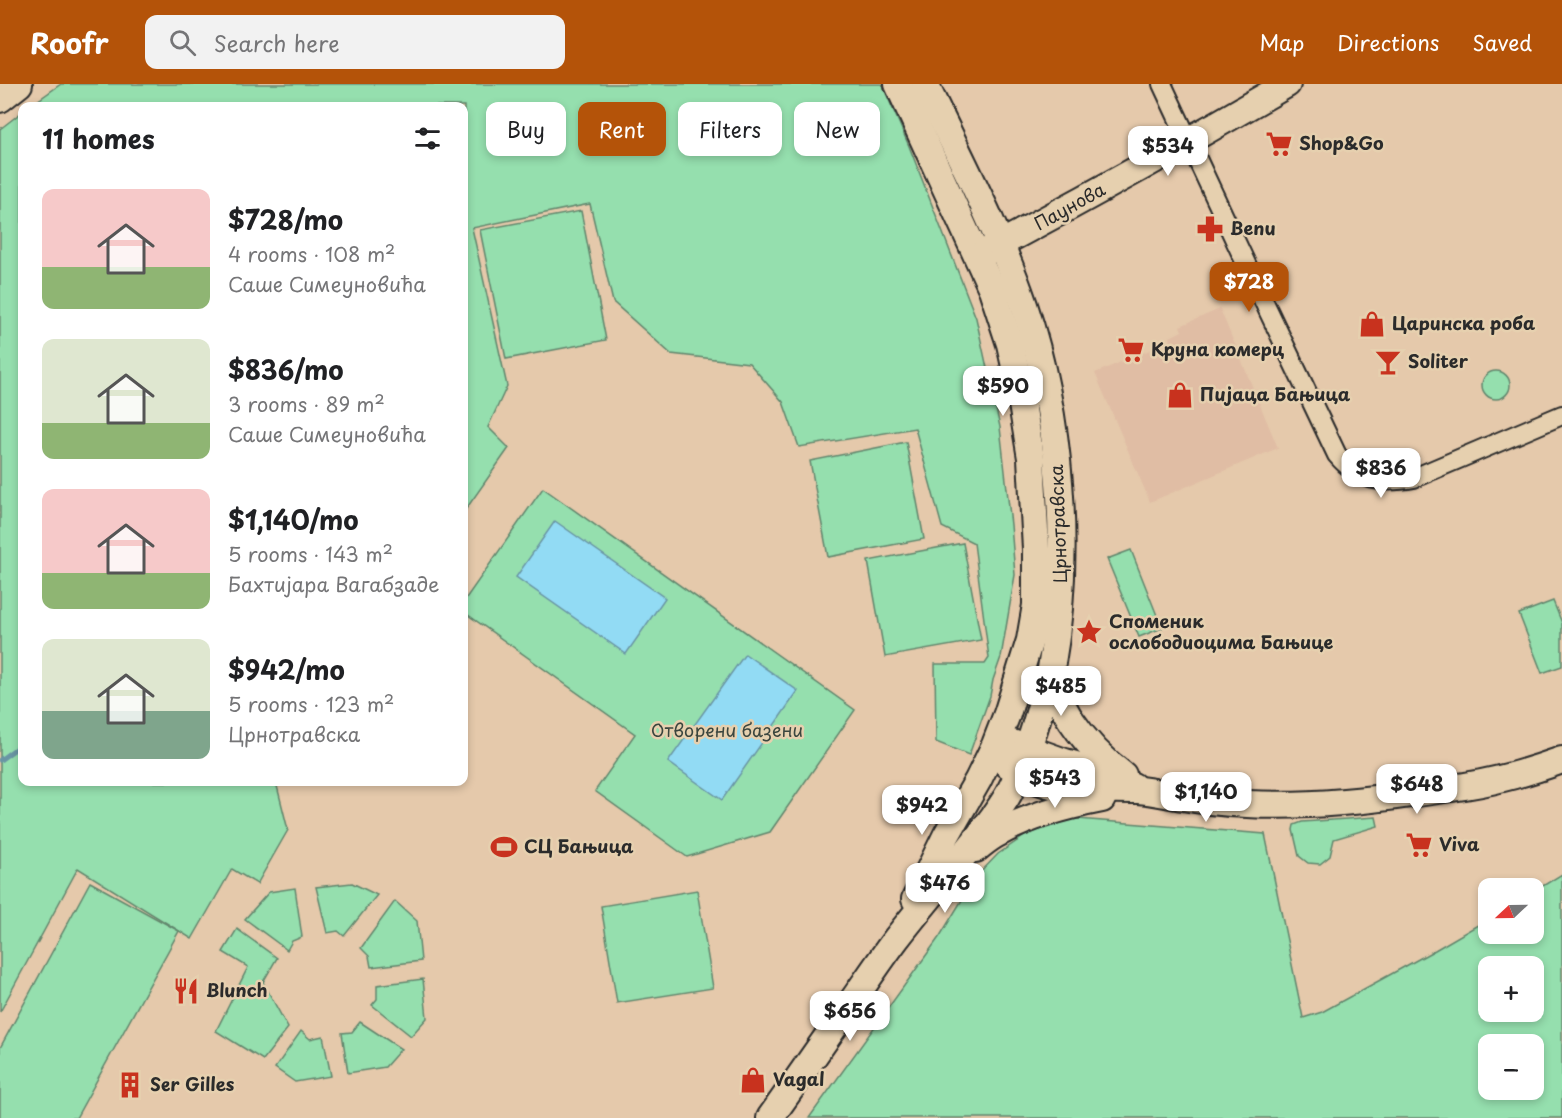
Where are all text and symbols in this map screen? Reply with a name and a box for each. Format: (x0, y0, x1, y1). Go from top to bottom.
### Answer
search box (145, 15, 565, 69)
text: Roofr (30, 21, 109, 64)
icon: search (166, 26, 199, 59)
text: Search here (214, 26, 339, 59)
text: Map (1259, 26, 1304, 58)
text: Directions (1337, 26, 1439, 58)
text: Saved (1472, 26, 1532, 58)
chip: Buy (486, 102, 566, 156)
chip: Rent (578, 102, 666, 156)
chip: Filters (678, 102, 782, 156)
chip: New (794, 102, 880, 156)
text: 11 homes (42, 119, 155, 158)
icon: filters (411, 122, 444, 155)
pin: $534 (1132, 126, 1204, 177)
supermarket icon: Shop&Go (1264, 129, 1294, 159)
place label: Shop&Go (1299, 129, 1384, 156)
text: $534 (1142, 130, 1194, 160)
street label: Паунова (1029, 175, 1110, 236)
text: $728/mo (228, 200, 343, 239)
icon: home (90, 213, 162, 285)
pharmacy icon: Benu (1195, 214, 1225, 244)
place label: Benu (1230, 214, 1276, 241)
text: 4 rooms · 108 m² (228, 239, 395, 269)
pin: $728 (1213, 262, 1285, 313)
text: $728 (1224, 266, 1274, 296)
text: Саше Симеуновића (228, 269, 426, 299)
shop icon: Царинска роба (1357, 309, 1387, 339)
place label: Царинска роба (1392, 309, 1535, 336)
supermarket icon: Круна комерц (1116, 335, 1146, 365)
place label: Круна комерц (1151, 335, 1285, 362)
bar icon: Soliter (1373, 347, 1403, 377)
place label: Soliter (1408, 347, 1469, 374)
text: $836/mo (228, 350, 344, 389)
icon: home (90, 363, 162, 435)
pin: $590 (967, 366, 1039, 417)
text: $590 (977, 370, 1029, 400)
shop icon: Пијаца Бањица (1165, 380, 1195, 410)
place label: Пијаца Бањица (1200, 380, 1351, 407)
text: 3 rooms · 89 m² (228, 389, 385, 419)
text: Саше Симеуновића (228, 419, 426, 449)
pin: $836 (1345, 448, 1417, 499)
text: $836 (1356, 452, 1406, 482)
street label: Црнотравска (1042, 463, 1073, 584)
text: $1,140/mo (228, 500, 359, 539)
icon: home (90, 513, 162, 585)
text: 5 rooms · 143 m² (228, 539, 393, 569)
text: Бахтијара Вагабзаде (228, 569, 439, 599)
place label: Споменик ослободиоцима Бањице (1109, 607, 1334, 655)
place icon: Споменик ослободиоцима Бањице (1074, 617, 1104, 647)
text: $942/mo (228, 650, 345, 689)
icon: home (90, 663, 162, 735)
pin: $485 (1025, 666, 1097, 717)
text: $485 (1035, 670, 1087, 700)
text: 5 rooms · 123 m² (228, 689, 394, 719)
park label: Отворени базени (651, 716, 803, 743)
text: Црнотравска (228, 719, 360, 749)
pin: $543 (1019, 758, 1091, 809)
text: $543 (1029, 762, 1081, 792)
pin: $648 (1381, 764, 1453, 815)
text: $648 (1390, 768, 1444, 798)
pin: $1,140 (1157, 772, 1255, 823)
text: $1,140 (1175, 776, 1237, 806)
pin: $942 (886, 785, 958, 836)
text: $942 (896, 789, 948, 819)
supermarket icon: Viva (1404, 830, 1434, 860)
place label: Viva (1439, 830, 1480, 857)
sports icon: СЦ Бањица (489, 832, 519, 862)
place label: СЦ Бањица (524, 832, 634, 859)
pin: $476 (909, 863, 981, 914)
text: $476 (920, 867, 970, 897)
north arrow (1478, 878, 1544, 944)
map controls (1478, 878, 1544, 1100)
button: + (1478, 956, 1544, 1022)
restaurant icon: Blunch (171, 976, 201, 1006)
place label: Blunch (206, 976, 268, 1003)
pin: $656 (814, 991, 886, 1042)
text: $656 (824, 995, 876, 1025)
button: − (1478, 1034, 1544, 1100)
shop icon: Vagal (738, 1065, 768, 1095)
place label: Vagal (773, 1065, 825, 1092)
building icon: Ser Gilles (115, 1070, 145, 1100)
place label: Ser Gilles (150, 1070, 235, 1097)

